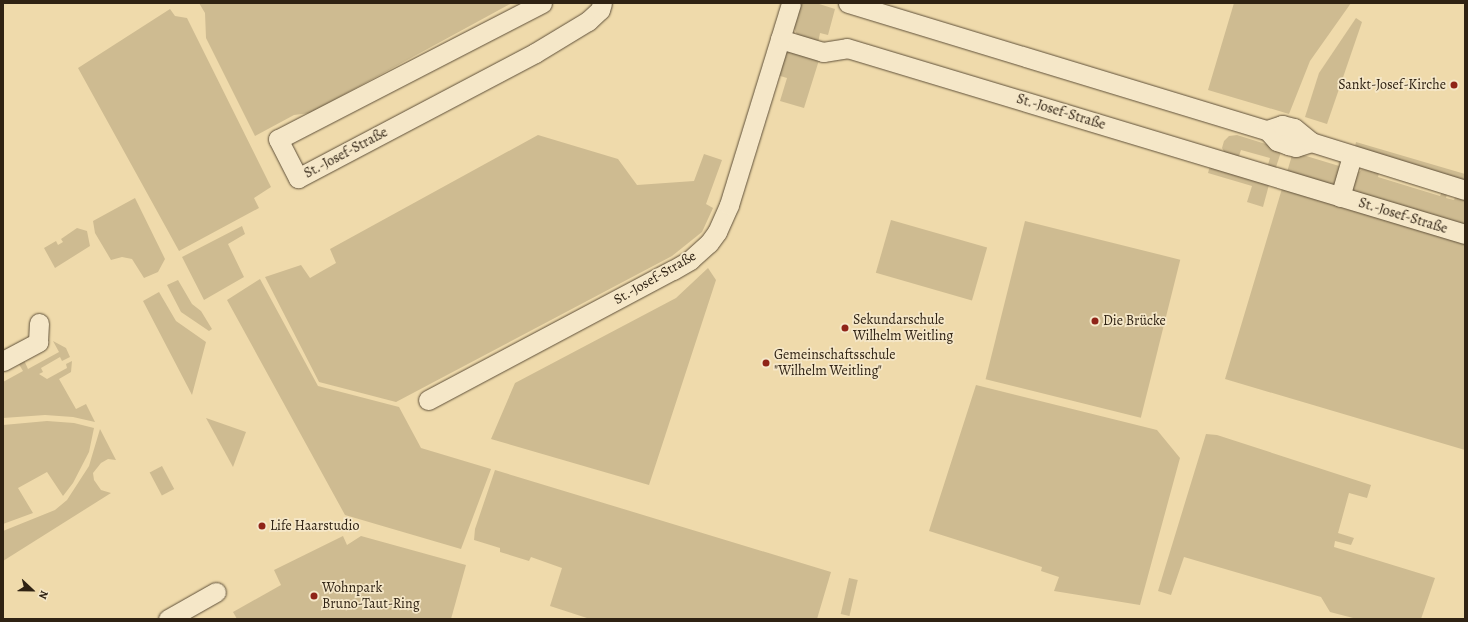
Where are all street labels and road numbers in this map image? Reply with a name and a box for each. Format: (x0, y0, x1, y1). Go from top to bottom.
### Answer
street label: St.-Josef-Straße (1014, 90, 1108, 134)
street label: St.-Josef-Straße (301, 124, 391, 182)
street label: St.-Josef-Straße (1356, 194, 1450, 238)
street label: St.-Josef-Straße (611, 248, 699, 308)

